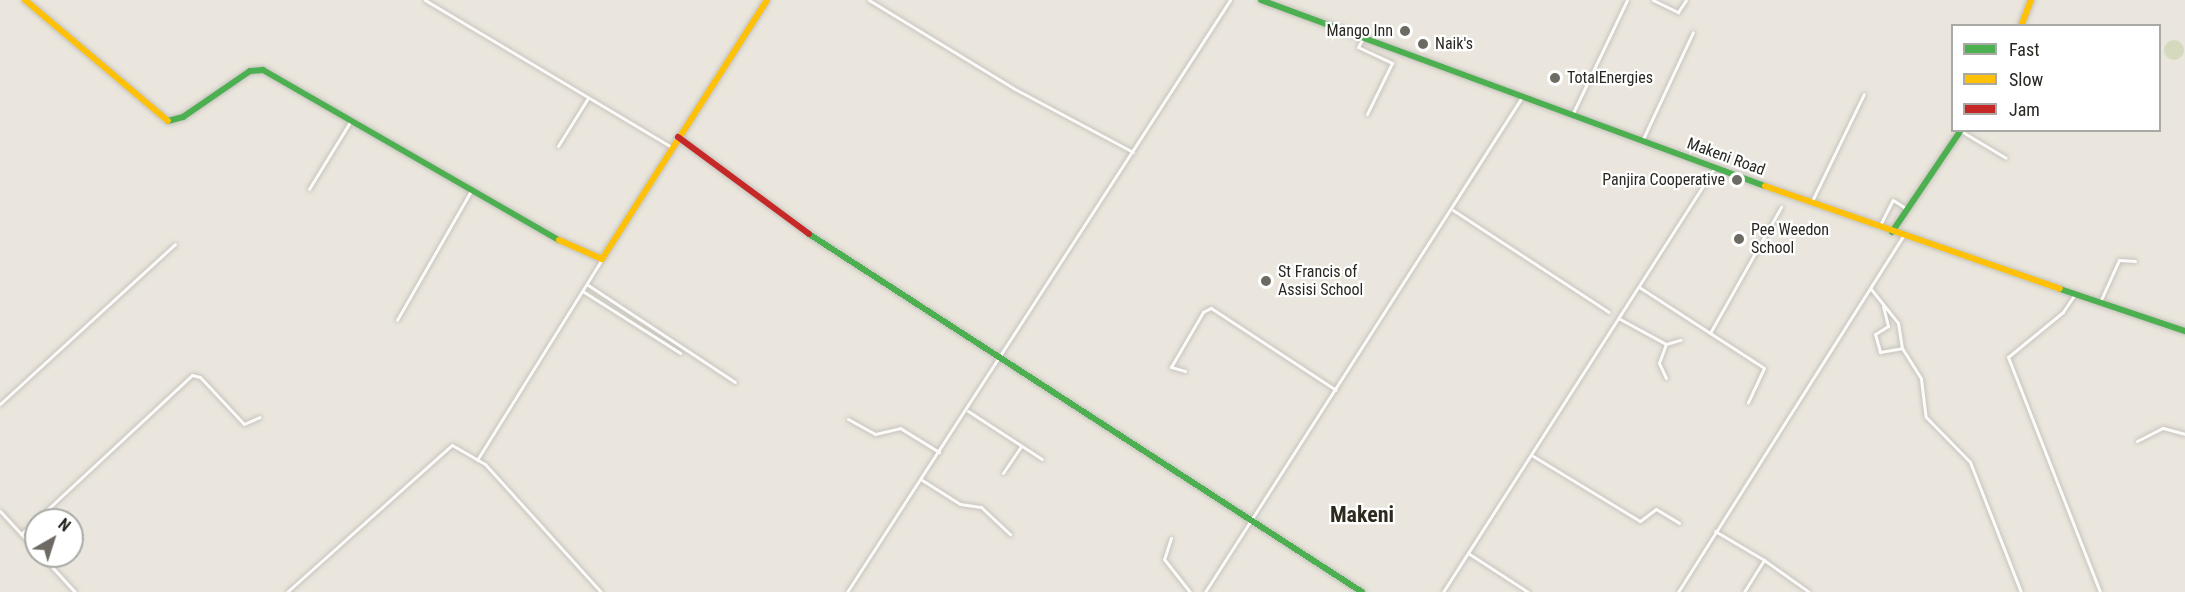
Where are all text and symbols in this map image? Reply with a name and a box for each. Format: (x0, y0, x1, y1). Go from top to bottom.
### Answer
place label: Mango Inn (1326, 21, 1393, 41)
marker: Mango Inn (1398, 24, 1412, 38)
legend (1951, 24, 2161, 132)
place label: Naik's (1435, 34, 1473, 54)
marker: Naik's (1416, 37, 1430, 51)
text: Fast (2009, 39, 2040, 60)
place label: TotalEnergies (1567, 68, 1653, 88)
text: Slow (2009, 69, 2043, 90)
marker: TotalEnergies (1548, 71, 1562, 85)
text: Jam (2009, 99, 2040, 120)
street label: Makeni Road (1684, 134, 1768, 180)
place label: Panjira Cooperative (1602, 170, 1725, 190)
marker: Panjira Cooperative (1730, 173, 1744, 187)
place label: Pee Weedon School (1751, 220, 1829, 258)
marker: Pee Weedon School (1732, 232, 1746, 246)
place label: St Francis of Assisi School (1278, 262, 1363, 300)
marker: St Francis of Assisi School (1259, 274, 1273, 288)
district label: Makeni (1330, 502, 1394, 528)
north arrow (24, 508, 84, 568)
text: N (55, 515, 74, 536)

